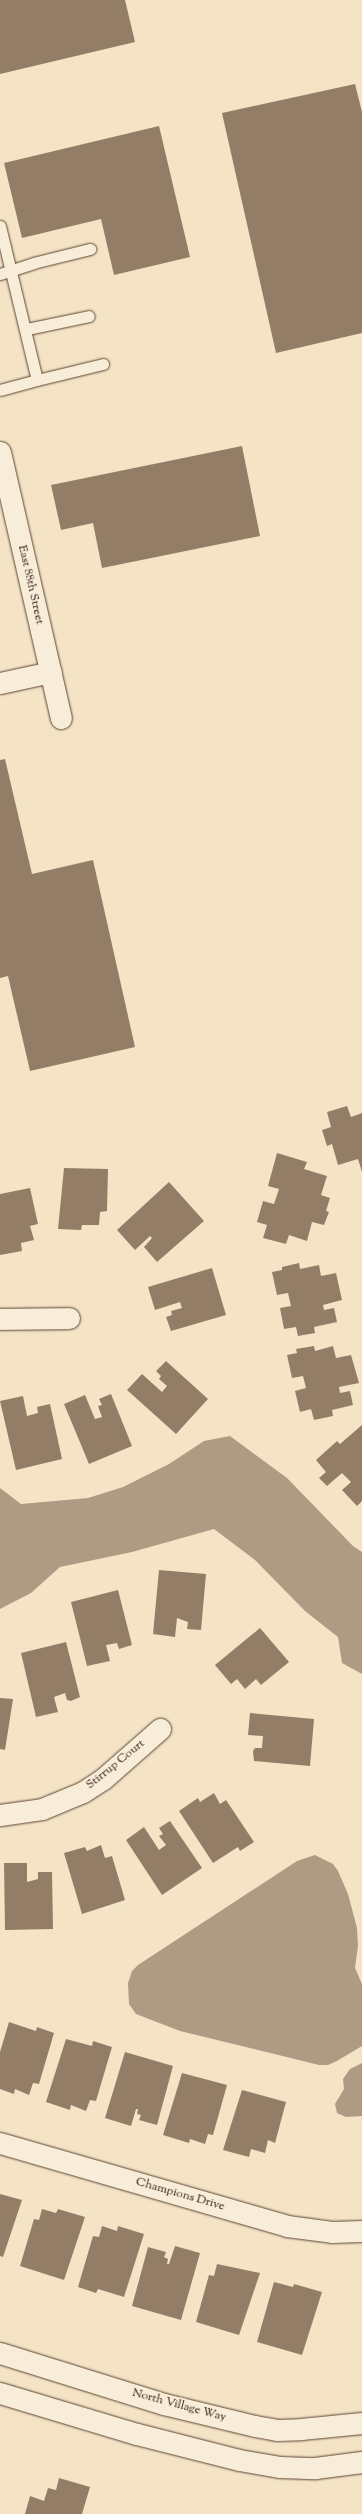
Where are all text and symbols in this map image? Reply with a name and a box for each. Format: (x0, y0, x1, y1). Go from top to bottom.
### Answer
street label: East 88th Street (14, 544, 46, 626)
street label: Stirrup Court (84, 1737, 148, 1793)
street label: Champions Drive (134, 2175, 226, 2215)
street label: North Village Way (131, 2387, 227, 2425)

